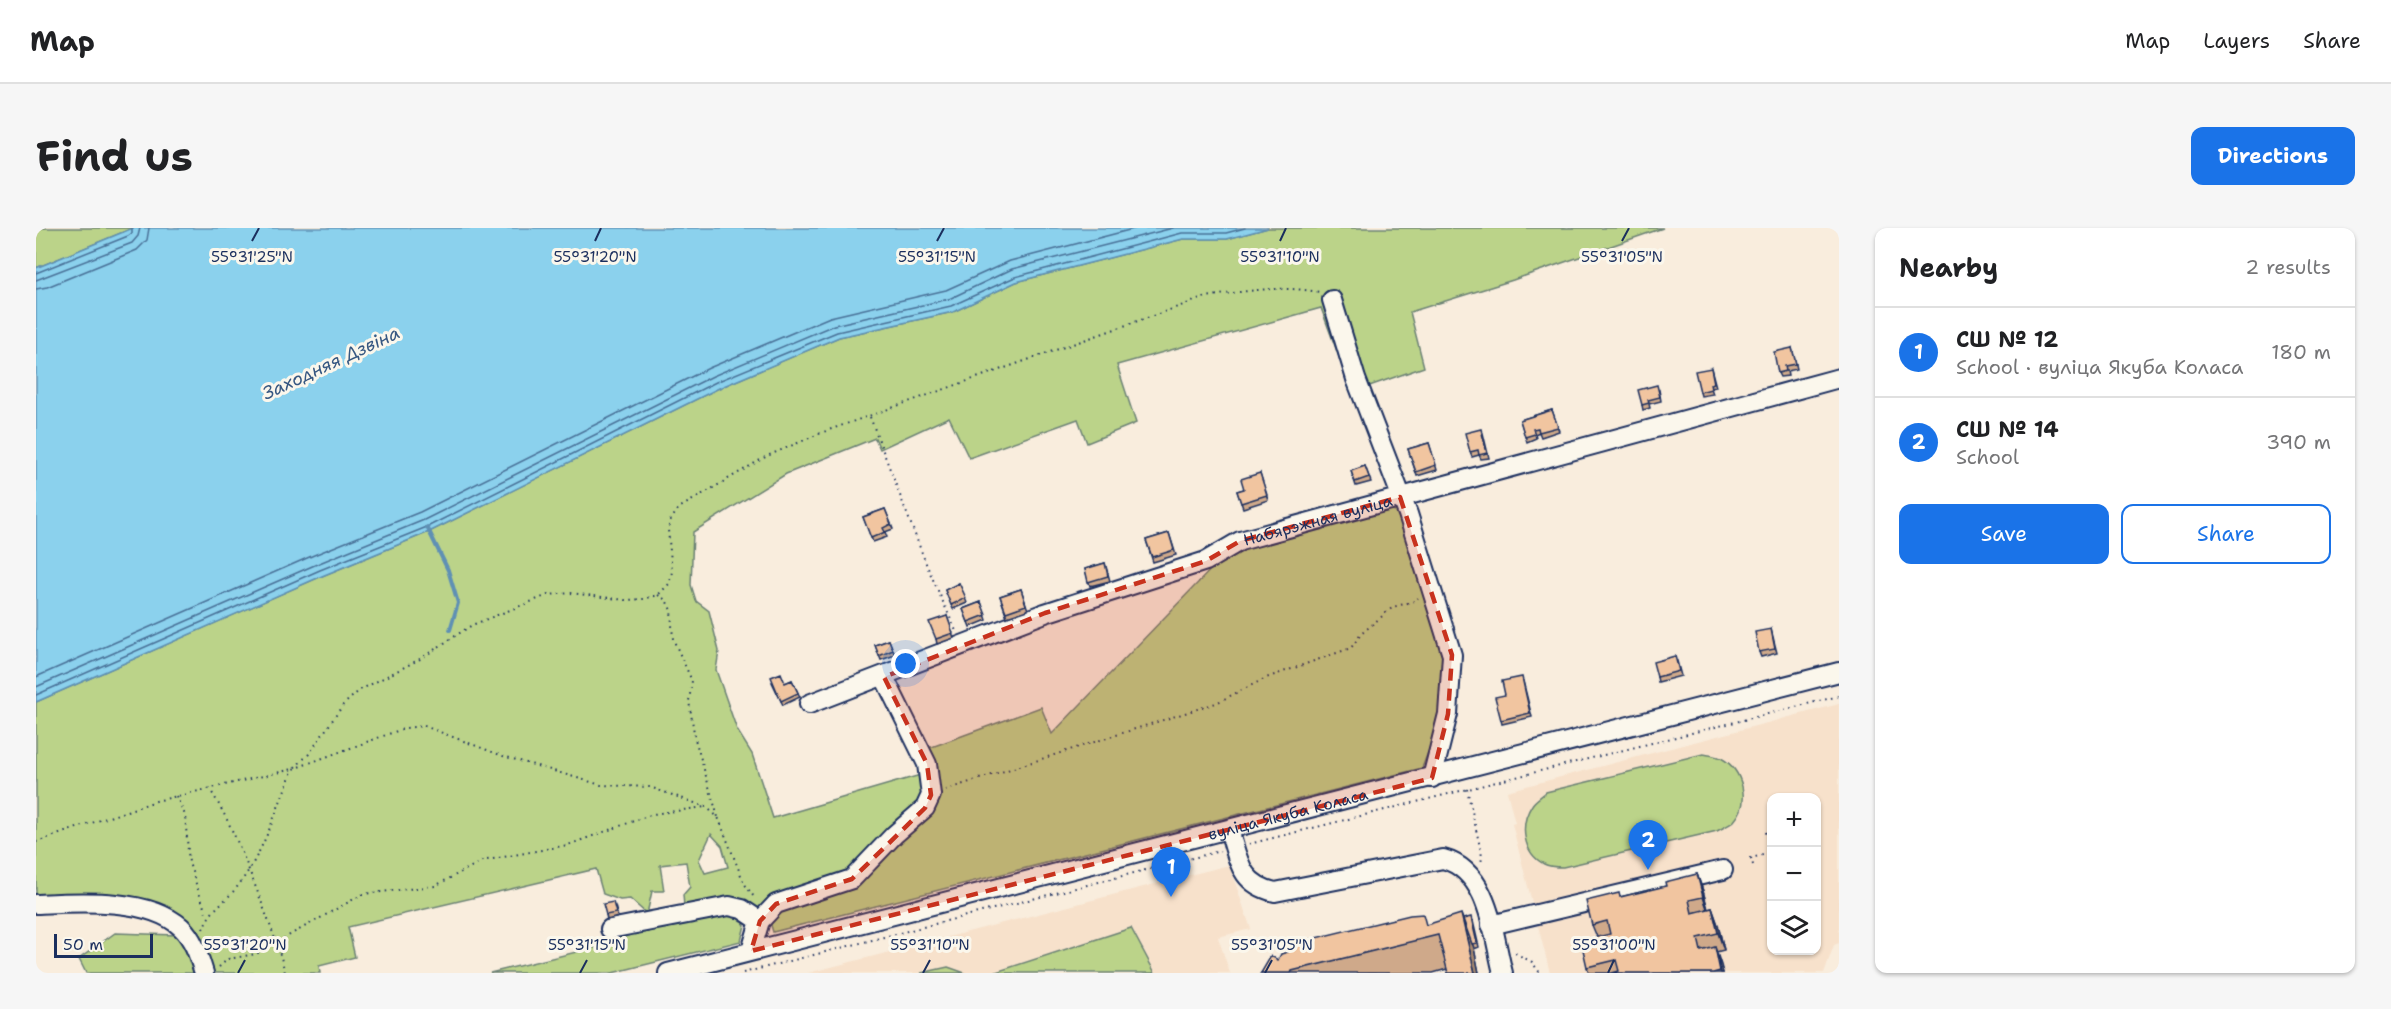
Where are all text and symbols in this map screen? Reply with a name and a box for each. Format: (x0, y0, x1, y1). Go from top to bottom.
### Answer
text: Map (30, 22, 95, 60)
text: Map (2125, 27, 2170, 55)
text: Layers (2203, 27, 2270, 55)
text: Share (2303, 27, 2361, 55)
button: Directions (2191, 127, 2355, 185)
text: Find us (36, 128, 193, 184)
text: 55°31'25"N (211, 247, 293, 267)
text: 55°31'20"N (553, 247, 637, 267)
text: 55°31'15"N (898, 247, 976, 267)
text: 55°31'10"N (1240, 247, 1320, 267)
text: 55°31'05"N (1581, 247, 1663, 267)
text: Nearby (1899, 250, 1998, 285)
text: 2 results (2245, 254, 2331, 280)
water label: Заходняя Дзвіна (258, 321, 404, 405)
text: СШ № 12 (1956, 325, 2058, 354)
text: 1 (1914, 339, 1923, 365)
text: 180 m (2271, 339, 2331, 365)
text: School · вуліца Якуба Коласа (1956, 354, 2243, 380)
text: СШ № 14 (1956, 415, 2059, 444)
text: 2 (1912, 429, 1926, 455)
text: 390 m (2266, 429, 2331, 455)
text: School (1956, 444, 2019, 470)
street label: Набярэжная вуліца (1241, 490, 1395, 551)
button: Save (1899, 504, 2109, 564)
button: Share (2121, 504, 2331, 564)
your location (891, 649, 920, 678)
street label: вуліца Якуба Коласа (1206, 784, 1370, 845)
map controls (1767, 793, 1821, 955)
button: + (1767, 793, 1821, 847)
pin: 2 (1628, 820, 1668, 870)
button: − (1767, 847, 1821, 901)
pin: 1 (1152, 848, 1190, 897)
button: layers (1767, 901, 1821, 955)
scale bar (54, 931, 153, 958)
text: 50 m (63, 934, 103, 955)
text: 55°31'20"N (203, 935, 287, 955)
text: 55°31'15"N (548, 935, 626, 955)
text: 55°31'10"N (890, 935, 970, 955)
text: 55°31'05"N (1231, 935, 1313, 955)
text: 55°31'00"N (1572, 935, 1656, 955)

